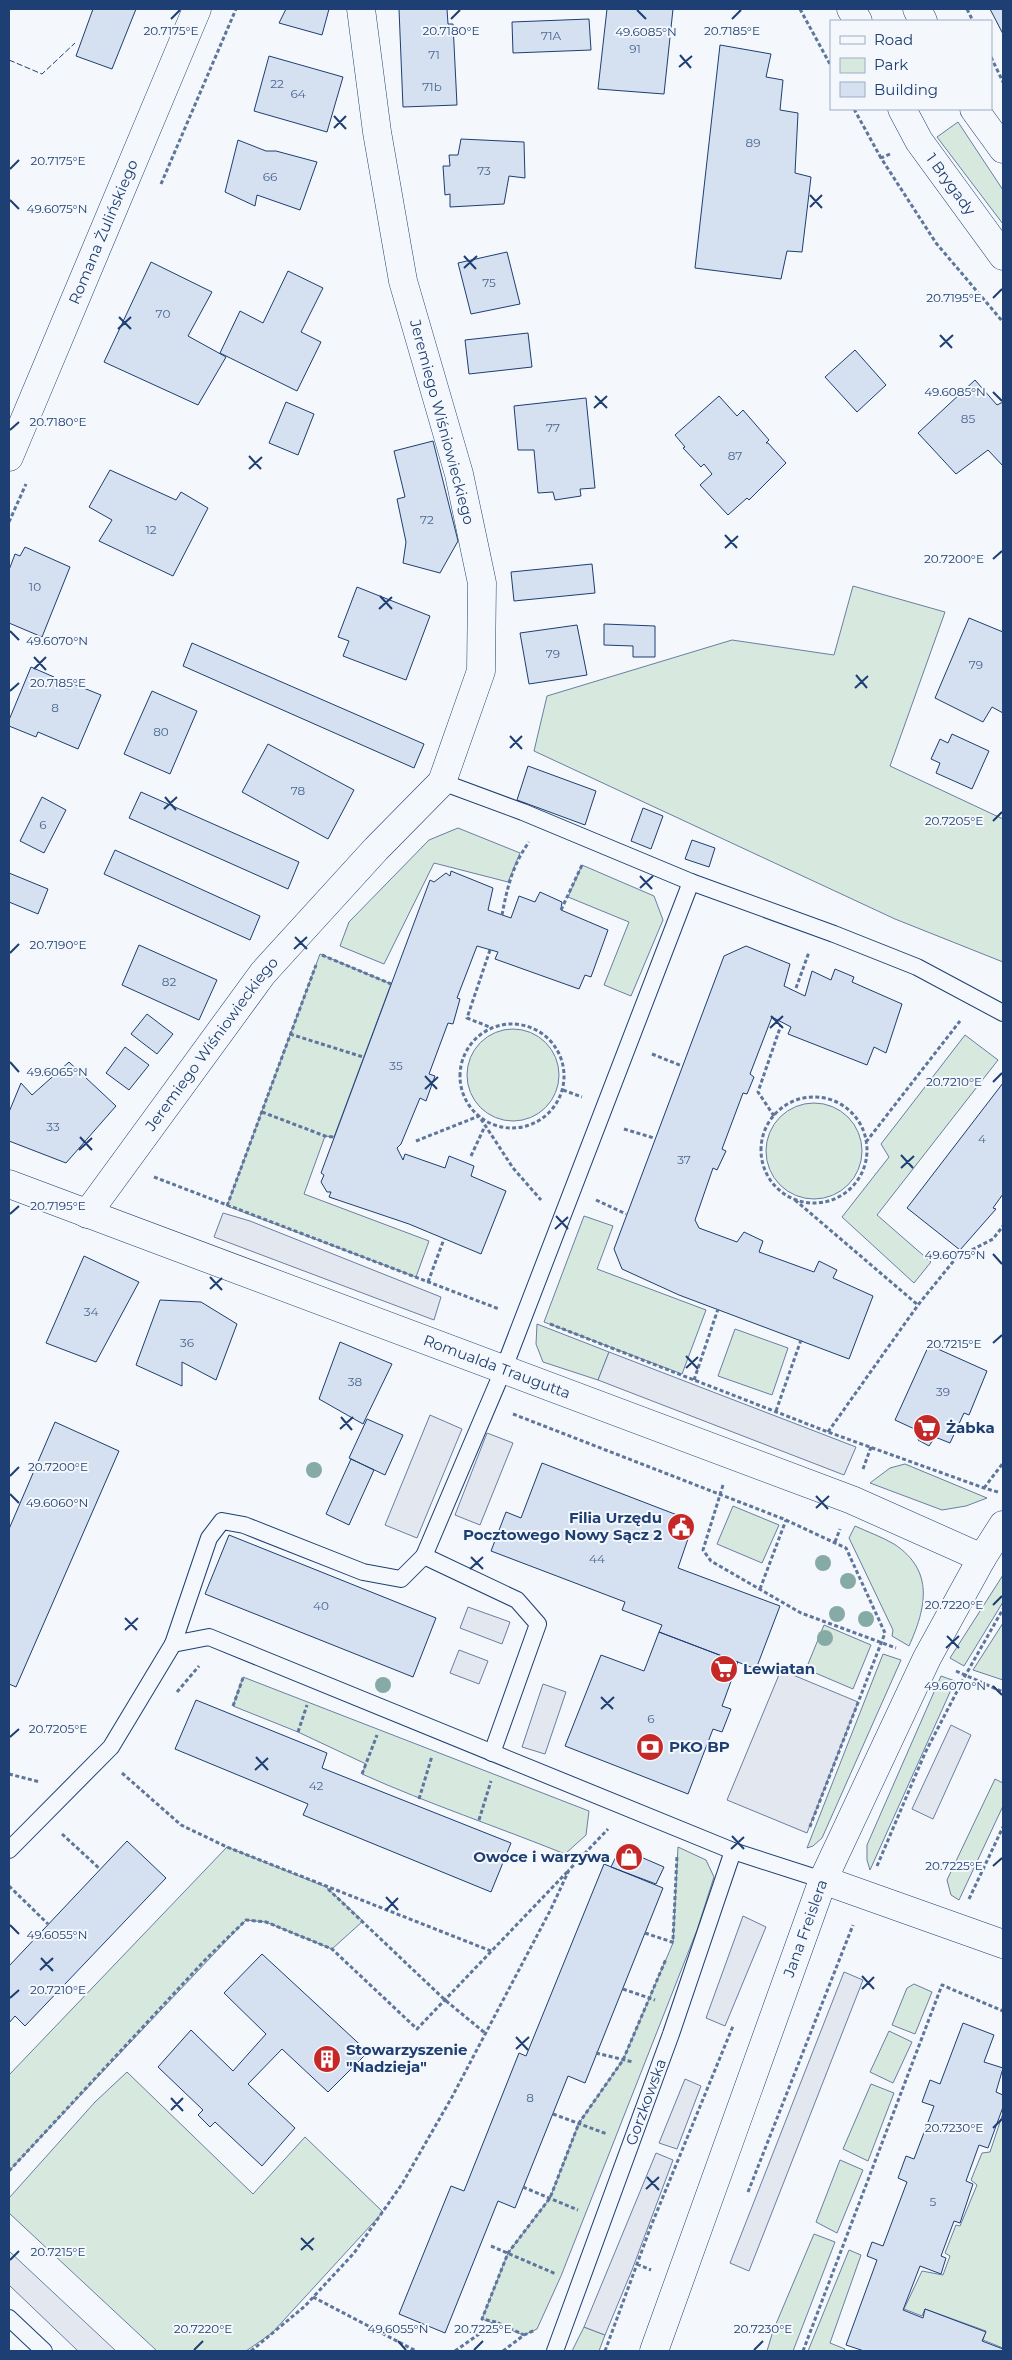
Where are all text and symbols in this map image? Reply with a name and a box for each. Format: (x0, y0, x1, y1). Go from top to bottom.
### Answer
legend (830, 20, 992, 110)
text: 20.7175°E (143, 23, 199, 38)
text: 20.7180°E (422, 23, 480, 38)
text: 20.7185°E (704, 23, 760, 38)
text: 49.6085°N (615, 24, 677, 39)
house number: 71A (541, 28, 561, 43)
text: Road (874, 30, 913, 49)
house number: 91 (629, 41, 641, 56)
house number: 71 (428, 47, 440, 62)
text: Park (874, 55, 908, 74)
house number: 22 (270, 76, 284, 91)
house number: 71b (422, 79, 442, 94)
text: Building (874, 80, 938, 99)
house number: 64 (290, 86, 306, 101)
house number: 89 (746, 135, 760, 150)
street label: 1 Brygady (922, 149, 980, 219)
text: 20.7175°E (30, 153, 86, 168)
street label: Romana Żulińskiego (64, 157, 142, 307)
house number: 73 (477, 163, 491, 178)
house number: 66 (263, 169, 277, 184)
text: 49.6075°N (27, 201, 87, 216)
house number: 75 (482, 275, 496, 290)
text: 20.7195°E (926, 290, 982, 305)
house number: 70 (156, 306, 170, 321)
street label: Jeremiego Wiśniowieckiego (406, 316, 479, 526)
text: 49.6085°N (924, 384, 986, 399)
house number: 85 (961, 411, 975, 426)
text: 20.7180°E (29, 414, 87, 429)
house number: 77 (546, 420, 560, 435)
house number: 87 (728, 448, 742, 463)
house number: 72 (420, 512, 434, 527)
house number: 12 (145, 522, 157, 537)
text: 20.7200°E (924, 551, 984, 566)
house number: 10 (29, 579, 41, 594)
text: 49.6070°N (26, 633, 88, 648)
house number: 79 (546, 646, 560, 661)
house number: 79 (969, 657, 983, 672)
text: 20.7185°E (30, 675, 86, 690)
house number: 8 (51, 700, 59, 715)
house number: 80 (153, 724, 169, 739)
house number: 78 (291, 783, 306, 798)
text: 20.7205°E (925, 813, 983, 828)
house number: 6 (39, 817, 47, 832)
text: 20.7190°E (30, 937, 86, 952)
street label: Jeremiego Wiśniowieckiego (140, 953, 282, 1135)
house number: 82 (162, 974, 176, 989)
house number: 35 (389, 1058, 403, 1073)
text: 49.6065°N (26, 1064, 88, 1079)
text: 20.7210°E (926, 1074, 982, 1089)
house number: 33 (46, 1119, 60, 1134)
house number: 4 (978, 1131, 986, 1146)
house number: 37 (677, 1152, 691, 1167)
text: 20.7195°E (30, 1198, 86, 1213)
text: 49.6075°N (925, 1247, 985, 1262)
house number: 34 (84, 1304, 98, 1319)
street label: Romualda Traugutta (421, 1330, 573, 1403)
house number: 36 (180, 1335, 194, 1350)
text: 20.7215°E (927, 1336, 981, 1351)
house number: 38 (348, 1374, 363, 1389)
house number: 39 (936, 1384, 950, 1399)
supermarket icon: Żabka (912, 1413, 942, 1443)
place label: Żabka (946, 1418, 995, 1437)
text: 20.7200°E (28, 1459, 88, 1474)
text: 49.6060°N (26, 1495, 88, 1510)
place label: Filia Urzędu Pocztowego Nowy Sącz 2 (463, 1508, 662, 1544)
public building icon: Filia Urzędu Pocztowego Nowy Sącz 2 (666, 1512, 696, 1542)
house number: 44 (589, 1551, 605, 1566)
text: 20.7220°E (925, 1597, 983, 1612)
house number: 40 (313, 1598, 329, 1613)
supermarket icon: Lewiatan (709, 1654, 739, 1684)
place label: Lewiatan (743, 1659, 815, 1678)
text: 49.6070°N (924, 1678, 986, 1693)
house number: 6 (647, 1711, 655, 1726)
text: 20.7205°E (29, 1721, 87, 1736)
bank icon: PKO BP (635, 1732, 665, 1762)
place label: PKO BP (669, 1737, 730, 1756)
house number: 42 (309, 1778, 324, 1793)
shop icon: Owoce i warzywa (614, 1842, 644, 1872)
place label: Owoce i warzywa (473, 1847, 610, 1866)
text: 20.7225°E (925, 1858, 983, 1873)
street label: Jana Freislera (779, 1877, 831, 1981)
text: 49.6055°N (27, 1927, 87, 1942)
text: 20.7210°E (30, 1982, 86, 1997)
place label: Stowarzyszenie "Nadzieja" (346, 2040, 468, 2076)
building icon: Stowarzyszenie "Nadzieja" (312, 2044, 342, 2074)
street label: Gorzkowska (621, 2056, 670, 2148)
house number: 8 (526, 2090, 534, 2105)
text: 20.7230°E (925, 2120, 983, 2135)
house number: 5 (930, 2194, 937, 2209)
text: 20.7215°E (31, 2244, 85, 2259)
text: 20.7220°E (174, 2321, 232, 2336)
text: 49.6055°N (368, 2321, 428, 2336)
text: 20.7225°E (454, 2321, 512, 2336)
text: 20.7230°E (734, 2321, 792, 2336)

